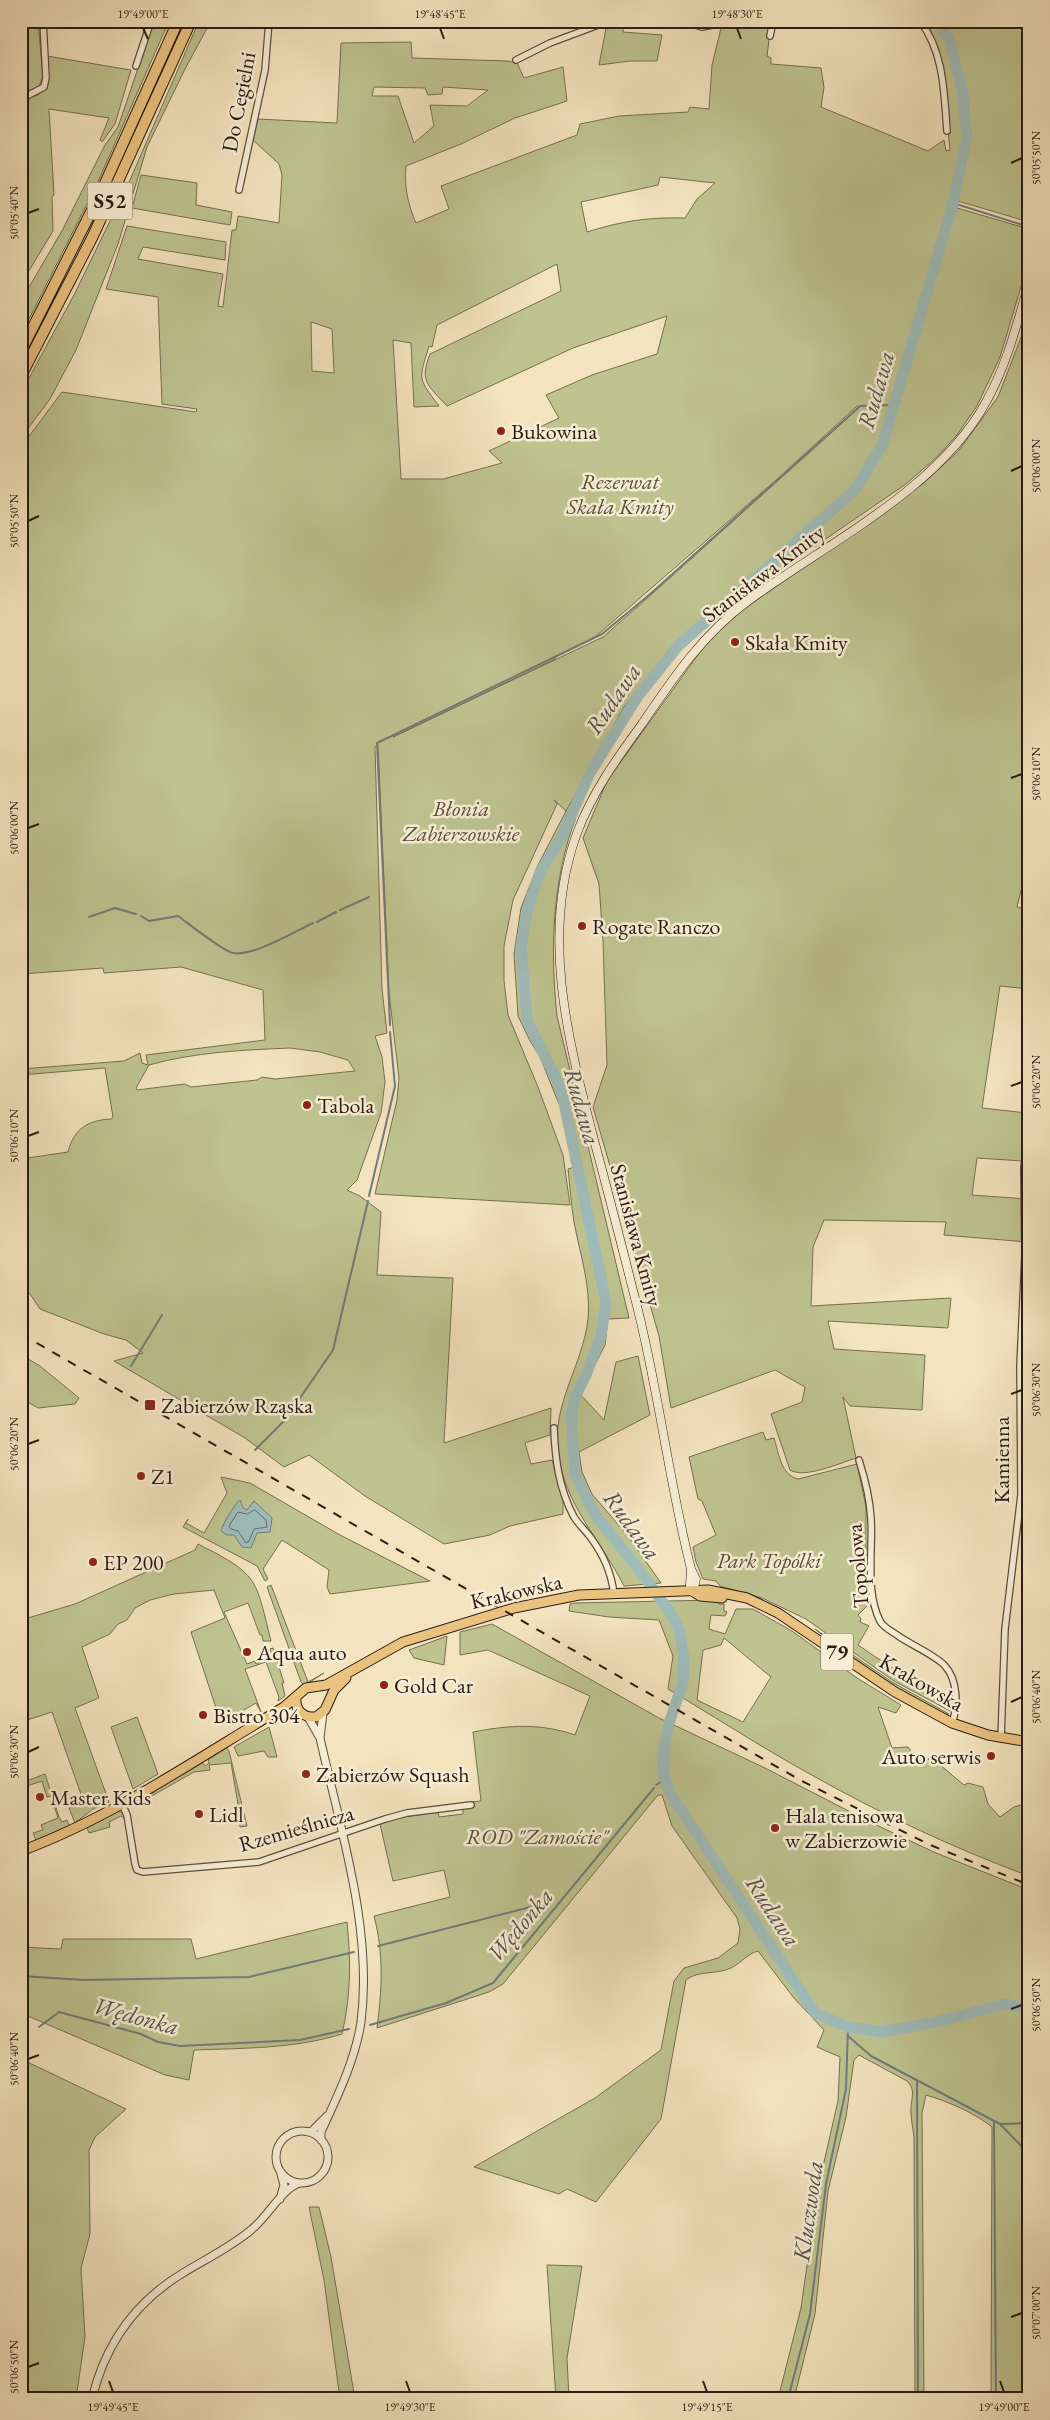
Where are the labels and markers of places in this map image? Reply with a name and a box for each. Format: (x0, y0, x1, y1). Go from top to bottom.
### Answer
place label: Bukowina (511, 417, 597, 446)
marker: Bukowina (495, 425, 507, 437)
place label: Skała Kmity (745, 628, 848, 657)
marker: Skała Kmity (729, 636, 741, 648)
place label: Rogate Ranczo (592, 912, 721, 941)
marker: Rogate Ranczo (576, 920, 588, 932)
place label: Tabola (317, 1091, 374, 1120)
marker: Tabola (301, 1099, 313, 1111)
place label: Zabierzów Rząska (161, 1391, 313, 1420)
marker: Zabierzów Rząska (143, 1398, 157, 1412)
place label: Z1 (151, 1462, 175, 1491)
marker: Z1 (135, 1470, 147, 1482)
place label: EP 200 (103, 1548, 164, 1577)
marker: EP 200 (87, 1556, 99, 1568)
place label: Aqua auto (256, 1638, 347, 1667)
marker: Aqua auto (241, 1646, 253, 1658)
place label: Gold Car (394, 1671, 474, 1700)
marker: Gold Car (378, 1679, 390, 1691)
place label: Bistro 304 (213, 1701, 300, 1730)
marker: Bistro 304 (197, 1709, 209, 1721)
place label: Auto serwis (880, 1742, 981, 1771)
marker: Auto serwis (985, 1750, 997, 1762)
place label: Zabierzów Squash (316, 1760, 470, 1789)
marker: Zabierzów Squash (300, 1768, 312, 1780)
place label: Master Kids (50, 1783, 151, 1812)
marker: Master Kids (34, 1791, 46, 1803)
place label: Lidl (209, 1800, 244, 1829)
place label: Hala tenisowa w Zabierzowie (785, 1801, 907, 1855)
marker: Lidl (193, 1808, 205, 1820)
marker: Hala tenisowa w Zabierzowie (769, 1822, 781, 1834)

